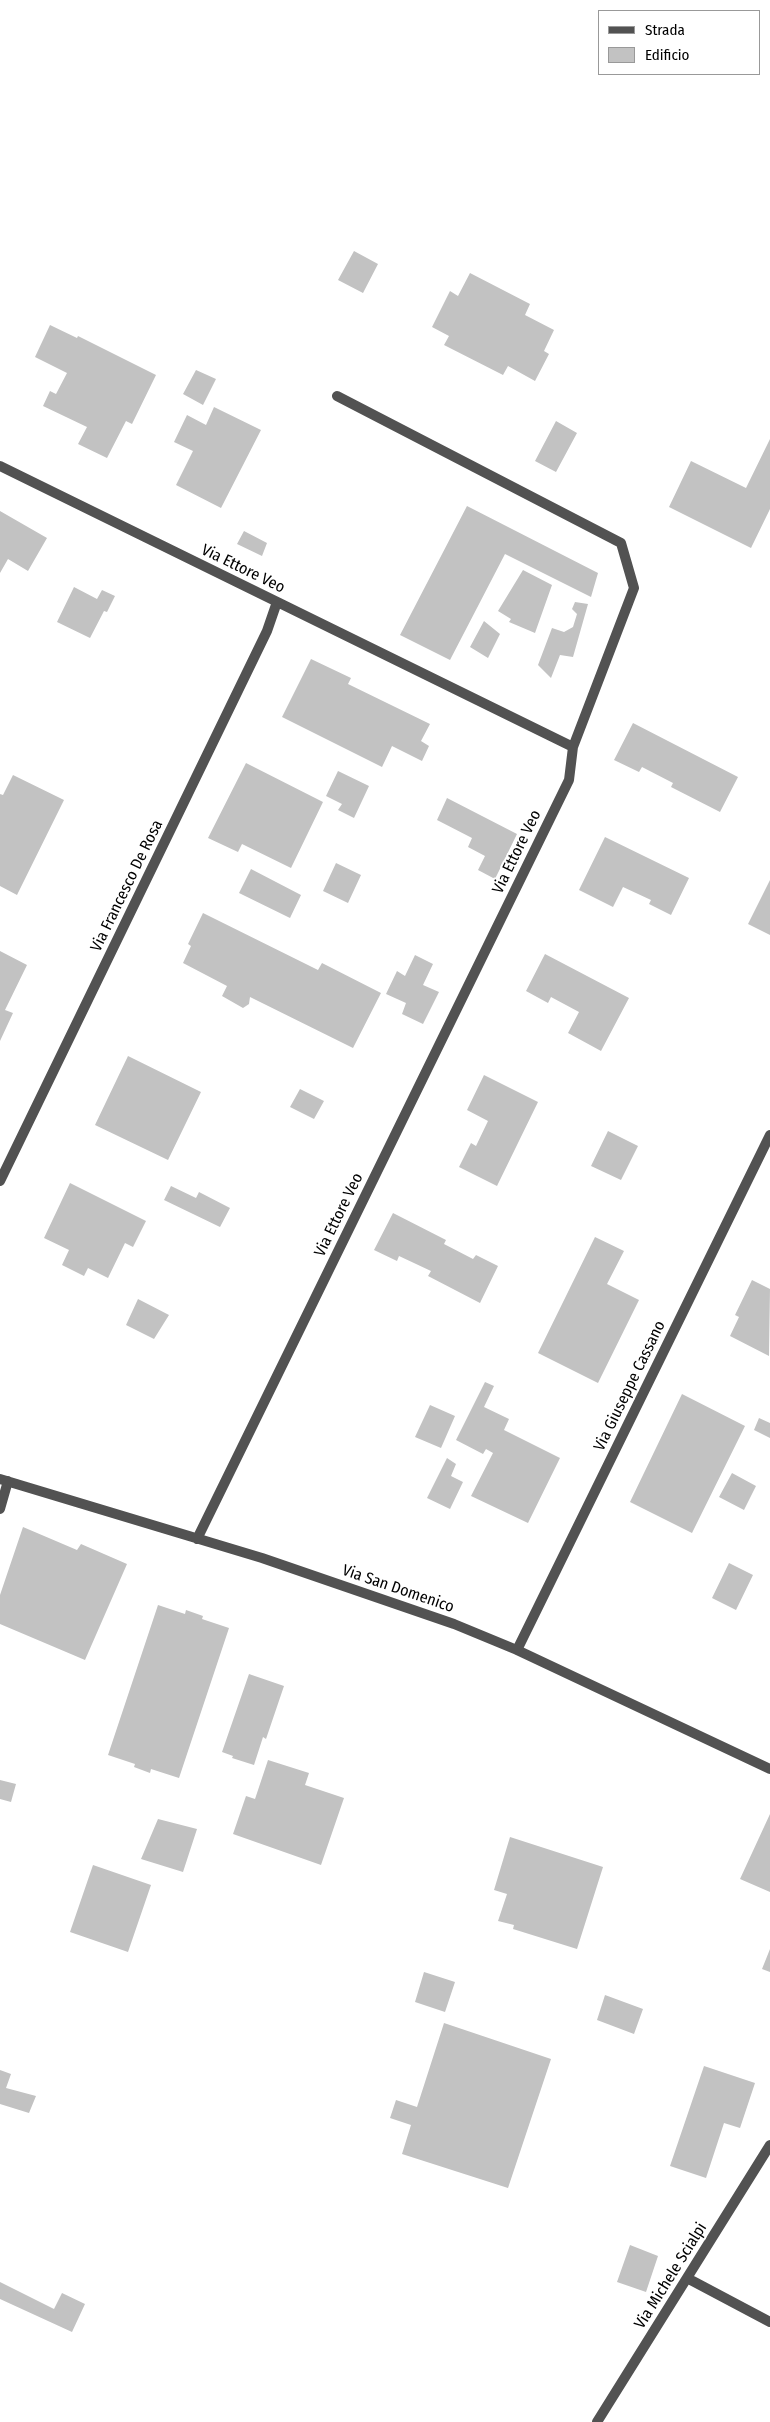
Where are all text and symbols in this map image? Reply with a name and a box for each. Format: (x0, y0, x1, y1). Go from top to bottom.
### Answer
legend (598, 10, 760, 75)
text: Strada (645, 21, 685, 39)
text: Edificio (645, 46, 690, 64)
street label: Via Ettore Veo (198, 541, 288, 597)
street label: Via Ettore Veo (489, 807, 545, 897)
street label: Via Francesco De Rosa (87, 817, 167, 955)
street label: Via Ettore Veo (311, 1170, 367, 1260)
street label: Via Giuseppe Cassano (590, 1318, 670, 1454)
street label: Via San Domenico (340, 1561, 456, 1617)
street label: Via Michele Scialpi (631, 2219, 711, 2333)

